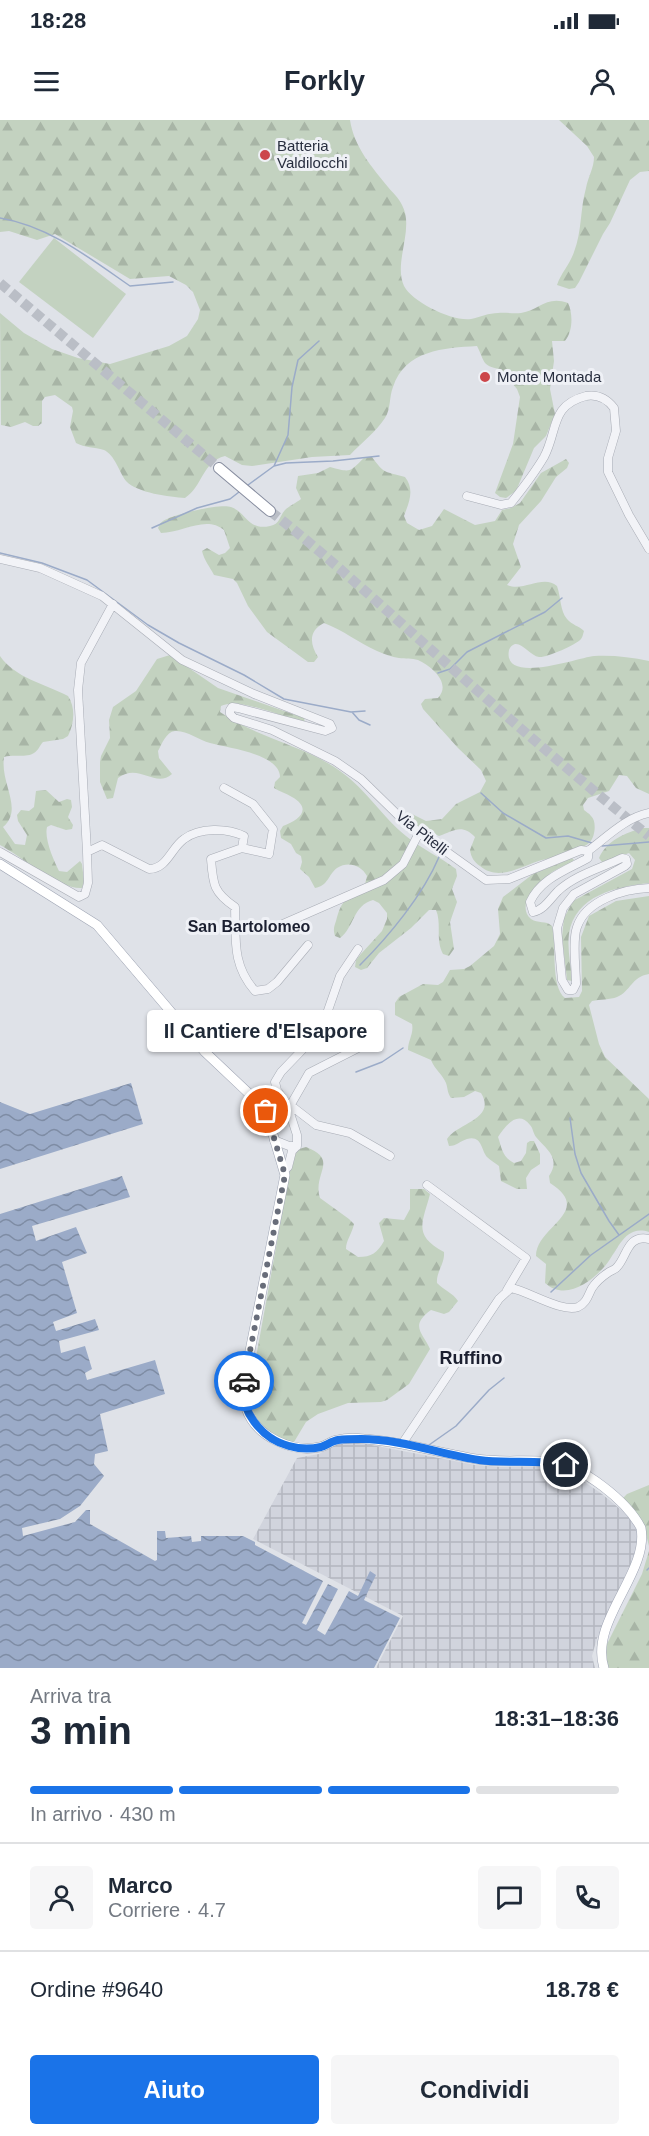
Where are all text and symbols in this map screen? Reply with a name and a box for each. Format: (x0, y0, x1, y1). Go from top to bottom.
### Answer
text: 18:28 (30, 8, 86, 33)
icon: menu (30, 65, 63, 98)
icon: person (586, 65, 619, 98)
text: Forkly (284, 66, 365, 96)
place label: Batteria Valdilocchi (277, 137, 348, 171)
marker: Batteria Valdilocchi (258, 148, 272, 162)
place label: Monte Montada (497, 368, 602, 385)
marker: Monte Montada (478, 370, 492, 384)
street label: Via Pitelli (393, 807, 452, 858)
district label: San Bartolomeo (188, 918, 311, 935)
callout: Il Cantiere d'Elsapore (148, 1009, 385, 1051)
text: Il Cantiere d'Elsapore (164, 1020, 367, 1042)
pin (240, 1085, 291, 1136)
icon: bag (249, 1094, 282, 1127)
district label: Ruffino (440, 1348, 502, 1368)
courier (214, 1351, 274, 1411)
icon: car (228, 1365, 261, 1398)
pin (540, 1439, 591, 1490)
icon: home (549, 1448, 582, 1481)
text: Arriva tra (30, 1685, 111, 1707)
text: 18:31–18:36 (494, 1706, 619, 1731)
text: 3 min (30, 1709, 132, 1752)
text: In arrivo · 430 m (30, 1803, 176, 1825)
button: person (30, 1866, 93, 1929)
button: chat (478, 1866, 541, 1929)
button: phone (556, 1866, 619, 1929)
text: Marco (108, 1873, 173, 1898)
text: Corriere · 4.7 (108, 1899, 226, 1921)
text: Ordine #9640 (30, 1977, 163, 2002)
text: 18.78 € (546, 1977, 619, 2002)
button: Aiuto (30, 2055, 319, 2124)
button: Condividi (331, 2055, 619, 2124)

